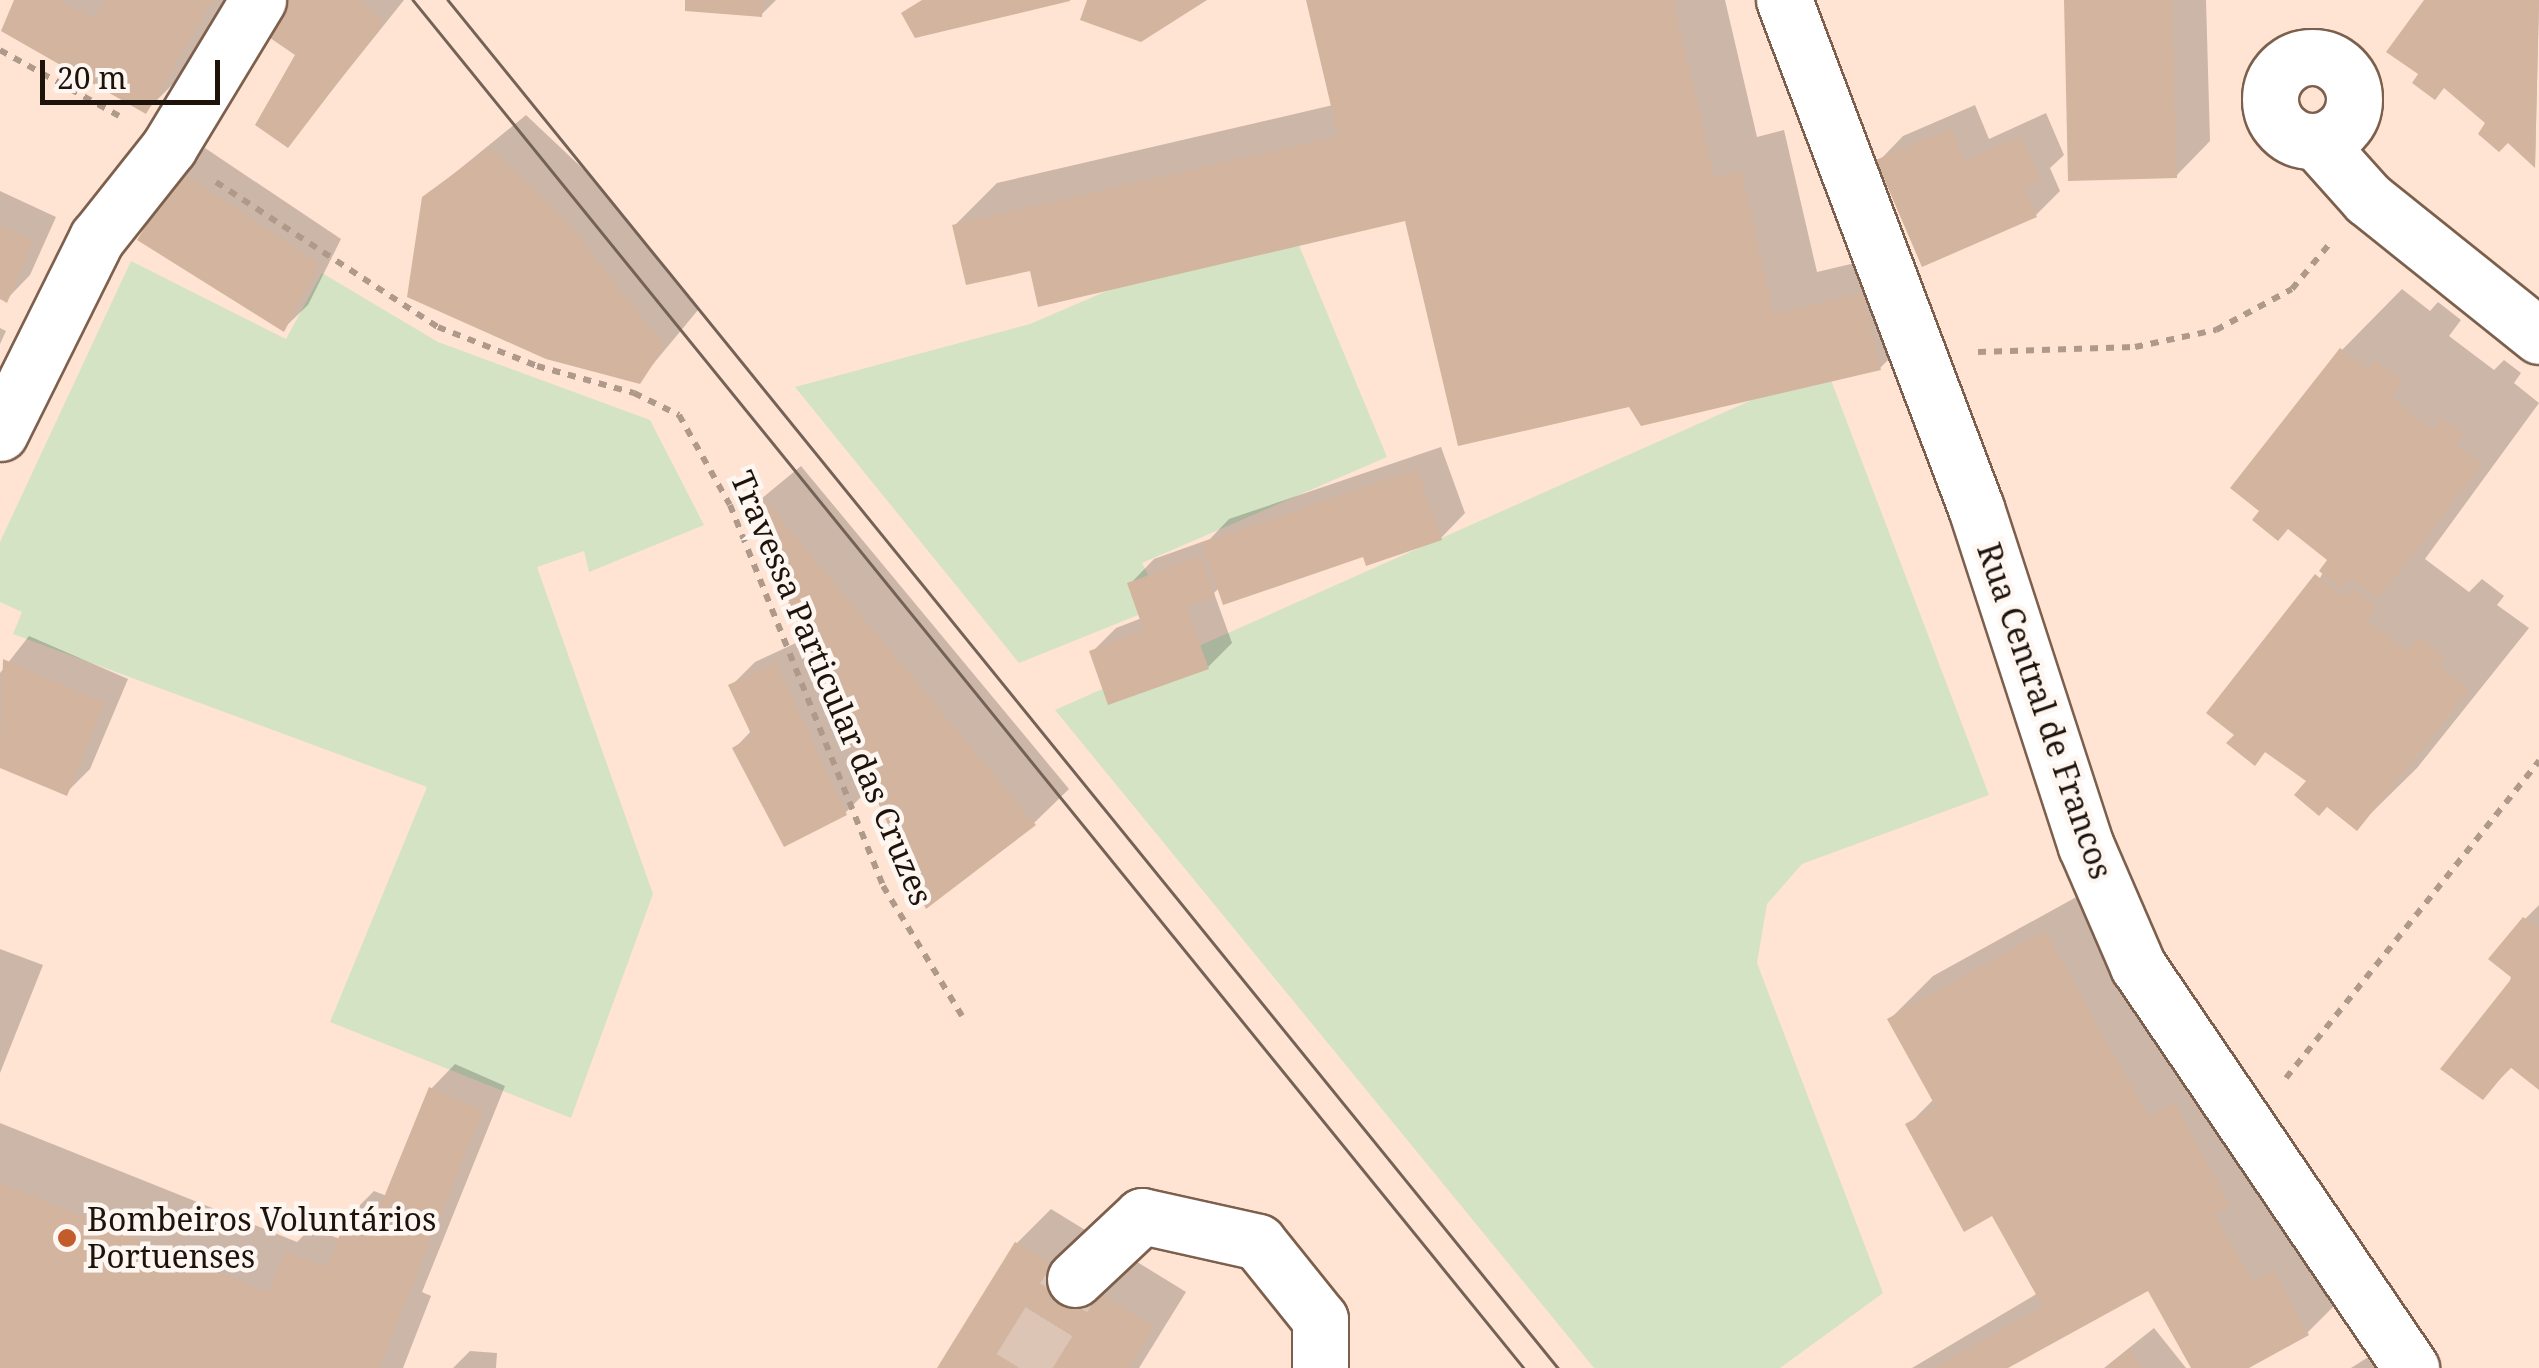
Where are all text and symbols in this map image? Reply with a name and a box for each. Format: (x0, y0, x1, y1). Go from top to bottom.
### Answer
scale bar (45, 40, 225, 102)
text: 20 m (57, 57, 127, 98)
street label: Travessa Particular das Cruzes (723, 465, 941, 911)
street label: Rua Central de Francos (1969, 538, 2121, 884)
place label: Bombeiros Voluntários Portuenses (87, 1201, 436, 1276)
marker: Bombeiros Voluntários Portuenses (56, 1227, 78, 1249)

